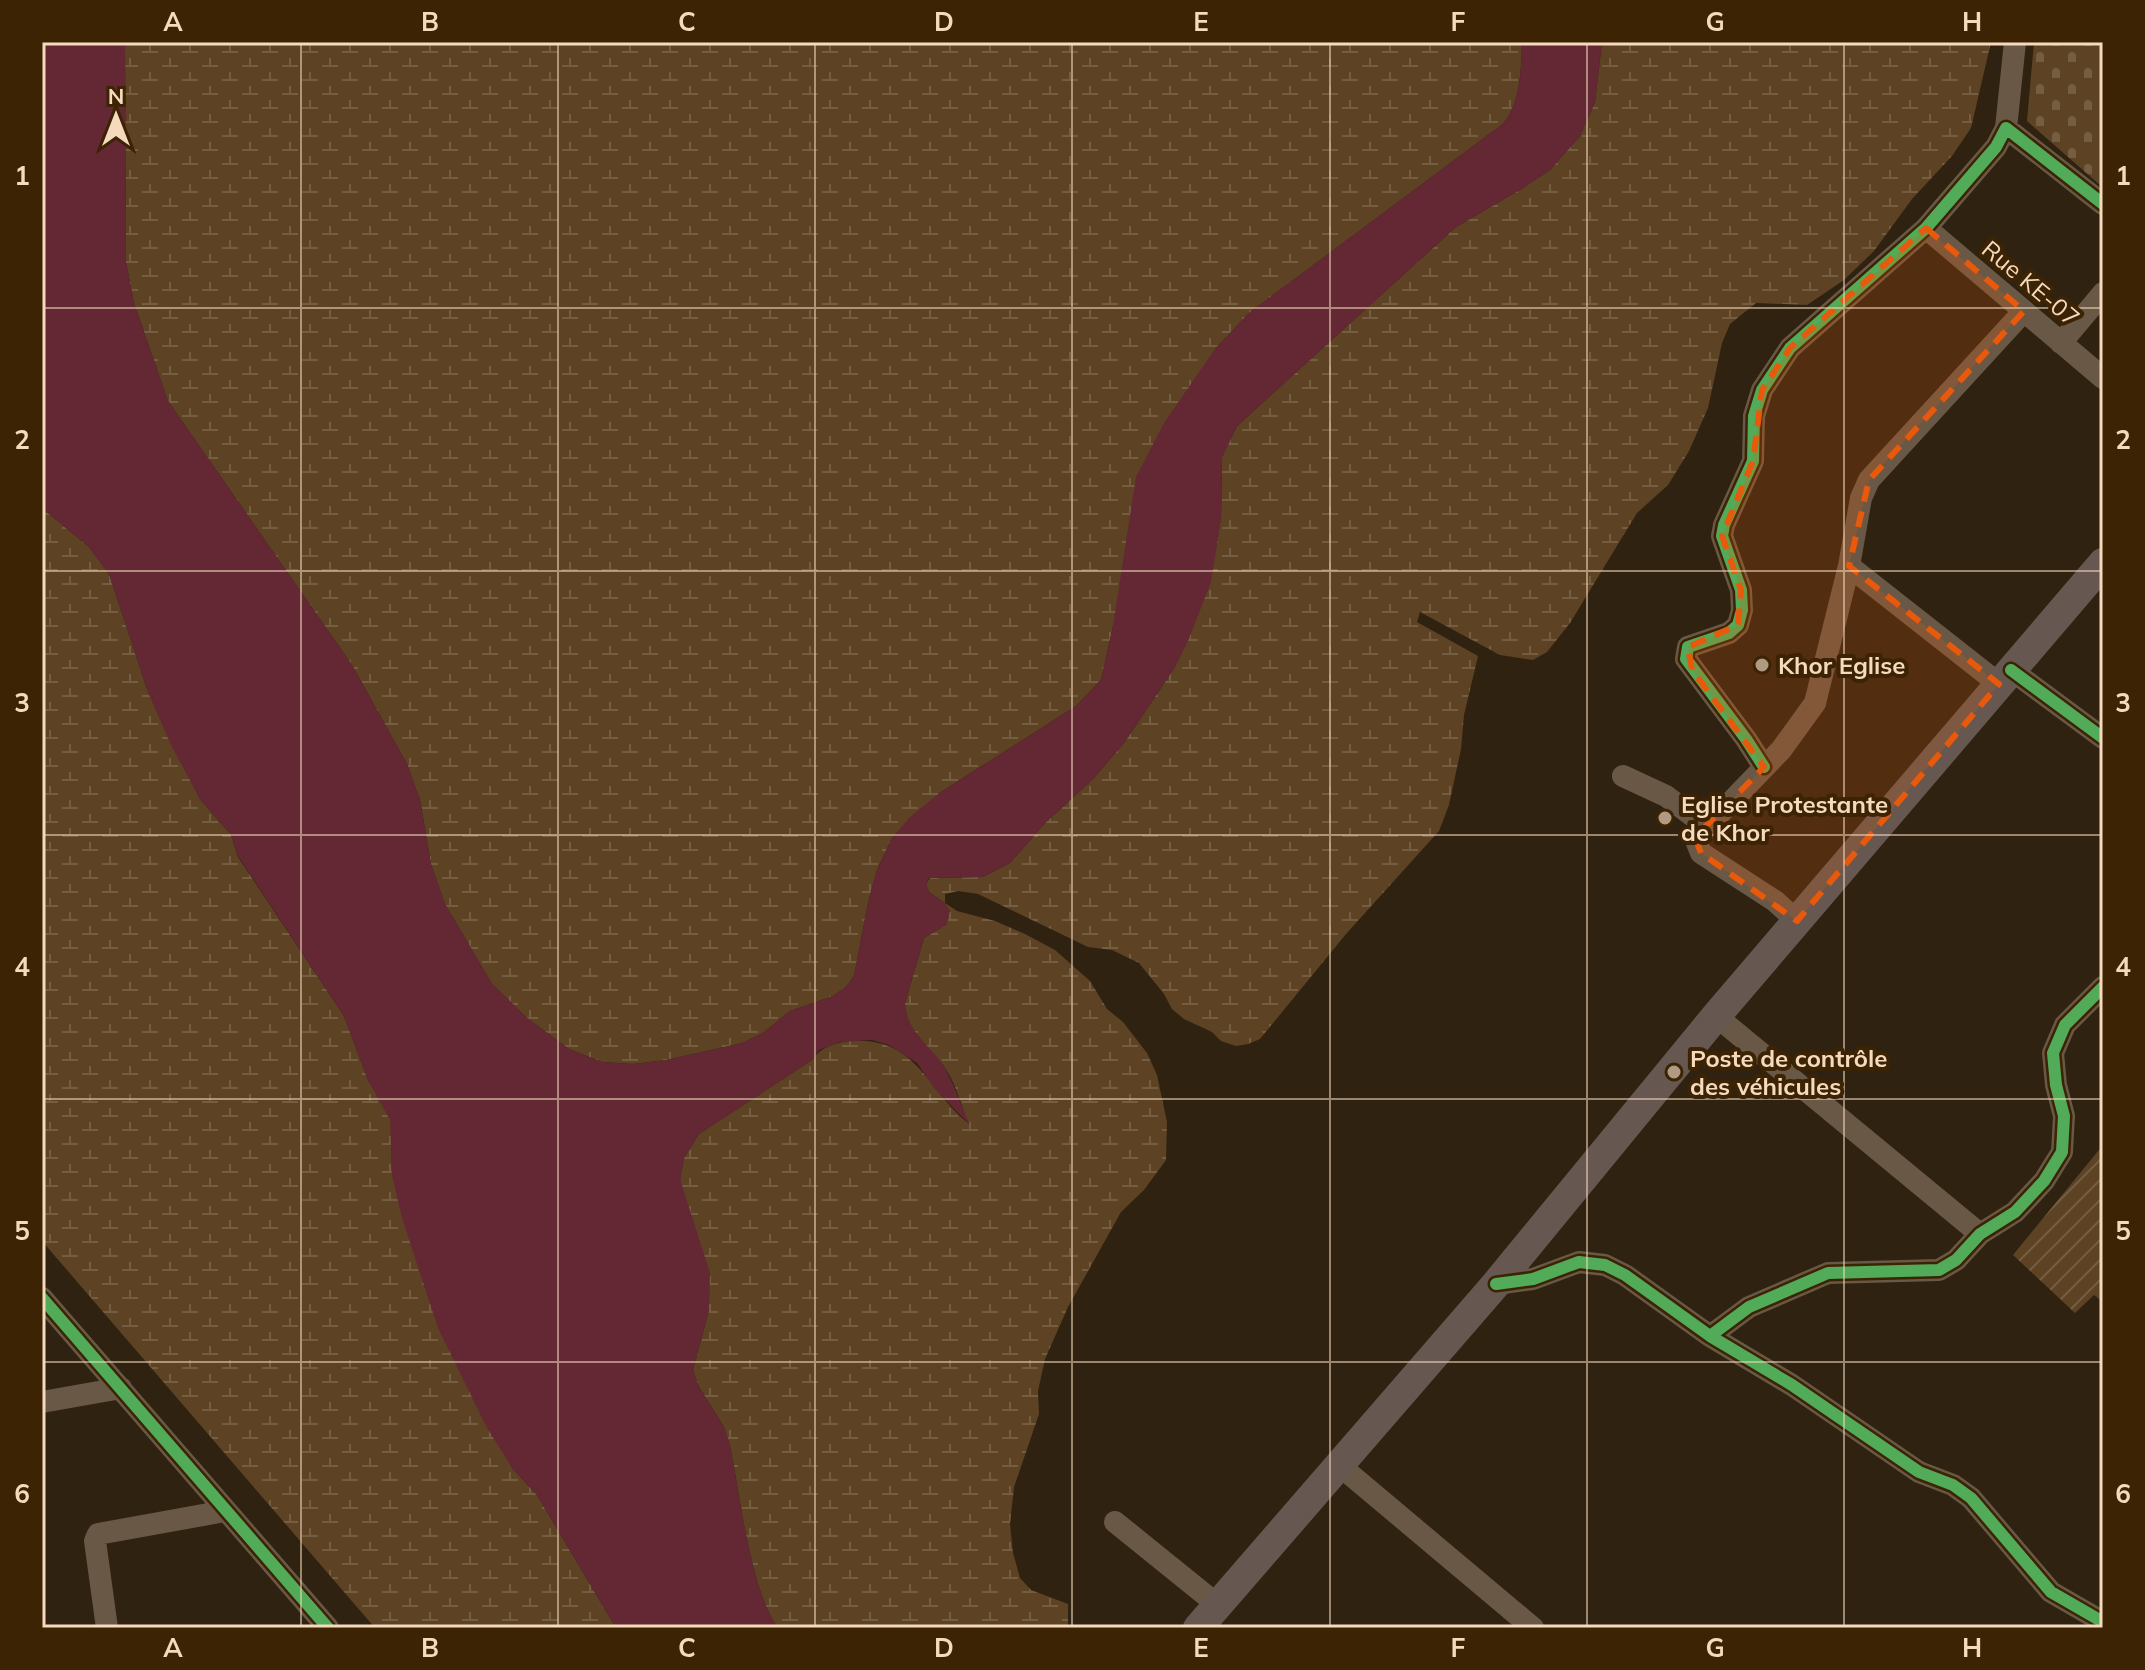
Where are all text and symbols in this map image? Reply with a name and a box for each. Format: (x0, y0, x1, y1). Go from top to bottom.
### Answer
text: A (163, 5, 183, 38)
text: B (421, 5, 439, 38)
text: C (678, 5, 696, 38)
text: D (934, 5, 954, 38)
text: E (1193, 5, 1209, 38)
text: F (1451, 5, 1466, 38)
text: G (1705, 5, 1725, 38)
text: H (1962, 5, 1982, 38)
north arrow (76, 76, 156, 156)
text: N (108, 82, 124, 110)
text: 1 (14, 159, 30, 192)
text: 1 (2115, 159, 2131, 192)
street label: Rue KE-07 (1976, 234, 2086, 332)
text: 2 (14, 423, 30, 456)
text: 2 (2115, 423, 2131, 456)
place label: Khor Eglise (1778, 650, 1906, 680)
marker: Khor Eglise (1753, 656, 1771, 674)
text: 3 (14, 686, 30, 719)
text: 3 (2115, 686, 2131, 719)
place label: Eglise Protestante de Khor (1681, 789, 1888, 847)
marker: Eglise Protestante de Khor (1656, 809, 1674, 827)
text: 4 (14, 950, 30, 983)
text: 4 (2115, 950, 2131, 983)
place label: Poste de contrôle des véhicules (1690, 1043, 1887, 1101)
marker: Poste de contrôle des véhicules (1665, 1063, 1683, 1081)
text: 5 (14, 1214, 30, 1247)
text: 5 (2115, 1214, 2131, 1247)
text: 6 (14, 1477, 30, 1510)
text: 6 (2115, 1477, 2131, 1510)
text: A (163, 1631, 183, 1664)
text: B (421, 1631, 439, 1664)
text: C (678, 1631, 696, 1664)
text: D (934, 1631, 954, 1664)
text: E (1193, 1631, 1209, 1664)
text: F (1451, 1631, 1466, 1664)
text: G (1705, 1631, 1725, 1664)
text: H (1962, 1631, 1982, 1664)

